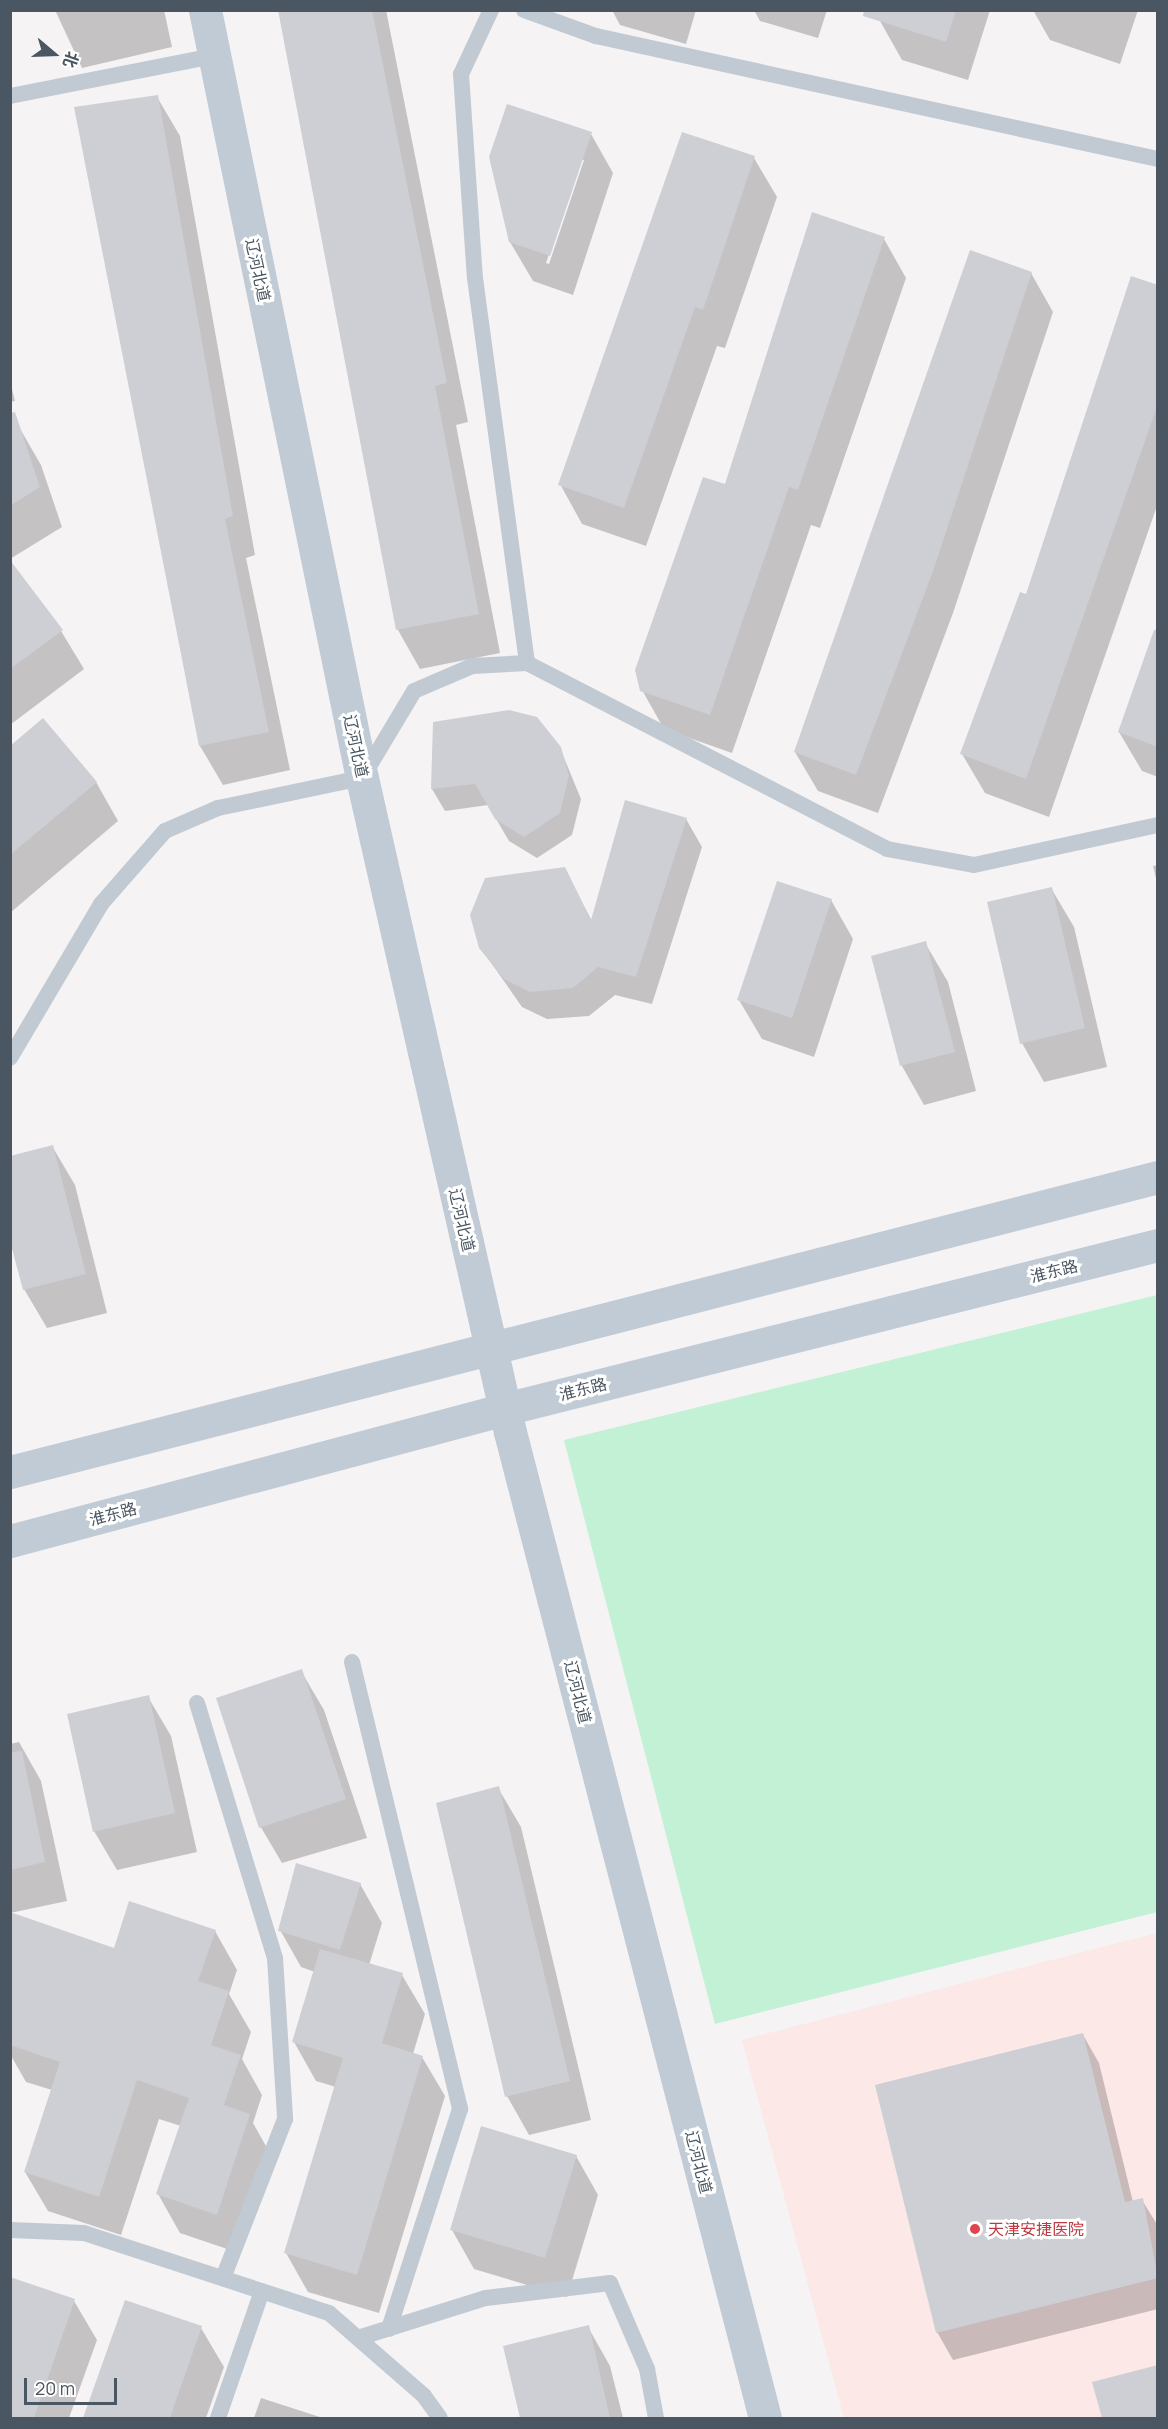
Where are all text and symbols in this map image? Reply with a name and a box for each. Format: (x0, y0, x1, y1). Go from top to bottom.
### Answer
north arrow (24, 24, 84, 84)
text: 北 (58, 49, 84, 71)
street label: 辽河北道 (242, 237, 274, 303)
street label: 辽河北道 (340, 713, 372, 779)
street label: 辽河北道 (445, 1187, 479, 1253)
street label: 淮东路 (1028, 1256, 1080, 1286)
street label: 淮东路 (557, 1374, 609, 1404)
street label: 淮东路 (87, 1499, 139, 1529)
street label: 辽河北道 (561, 1659, 595, 1725)
street label: 辽河北道 (682, 2129, 716, 2195)
place label: 天津安捷医院 (988, 2219, 1084, 2239)
marker: 天津安捷医院 (966, 2220, 984, 2238)
scale bar (27, 2366, 120, 2404)
text: 20 m (35, 2376, 75, 2400)

